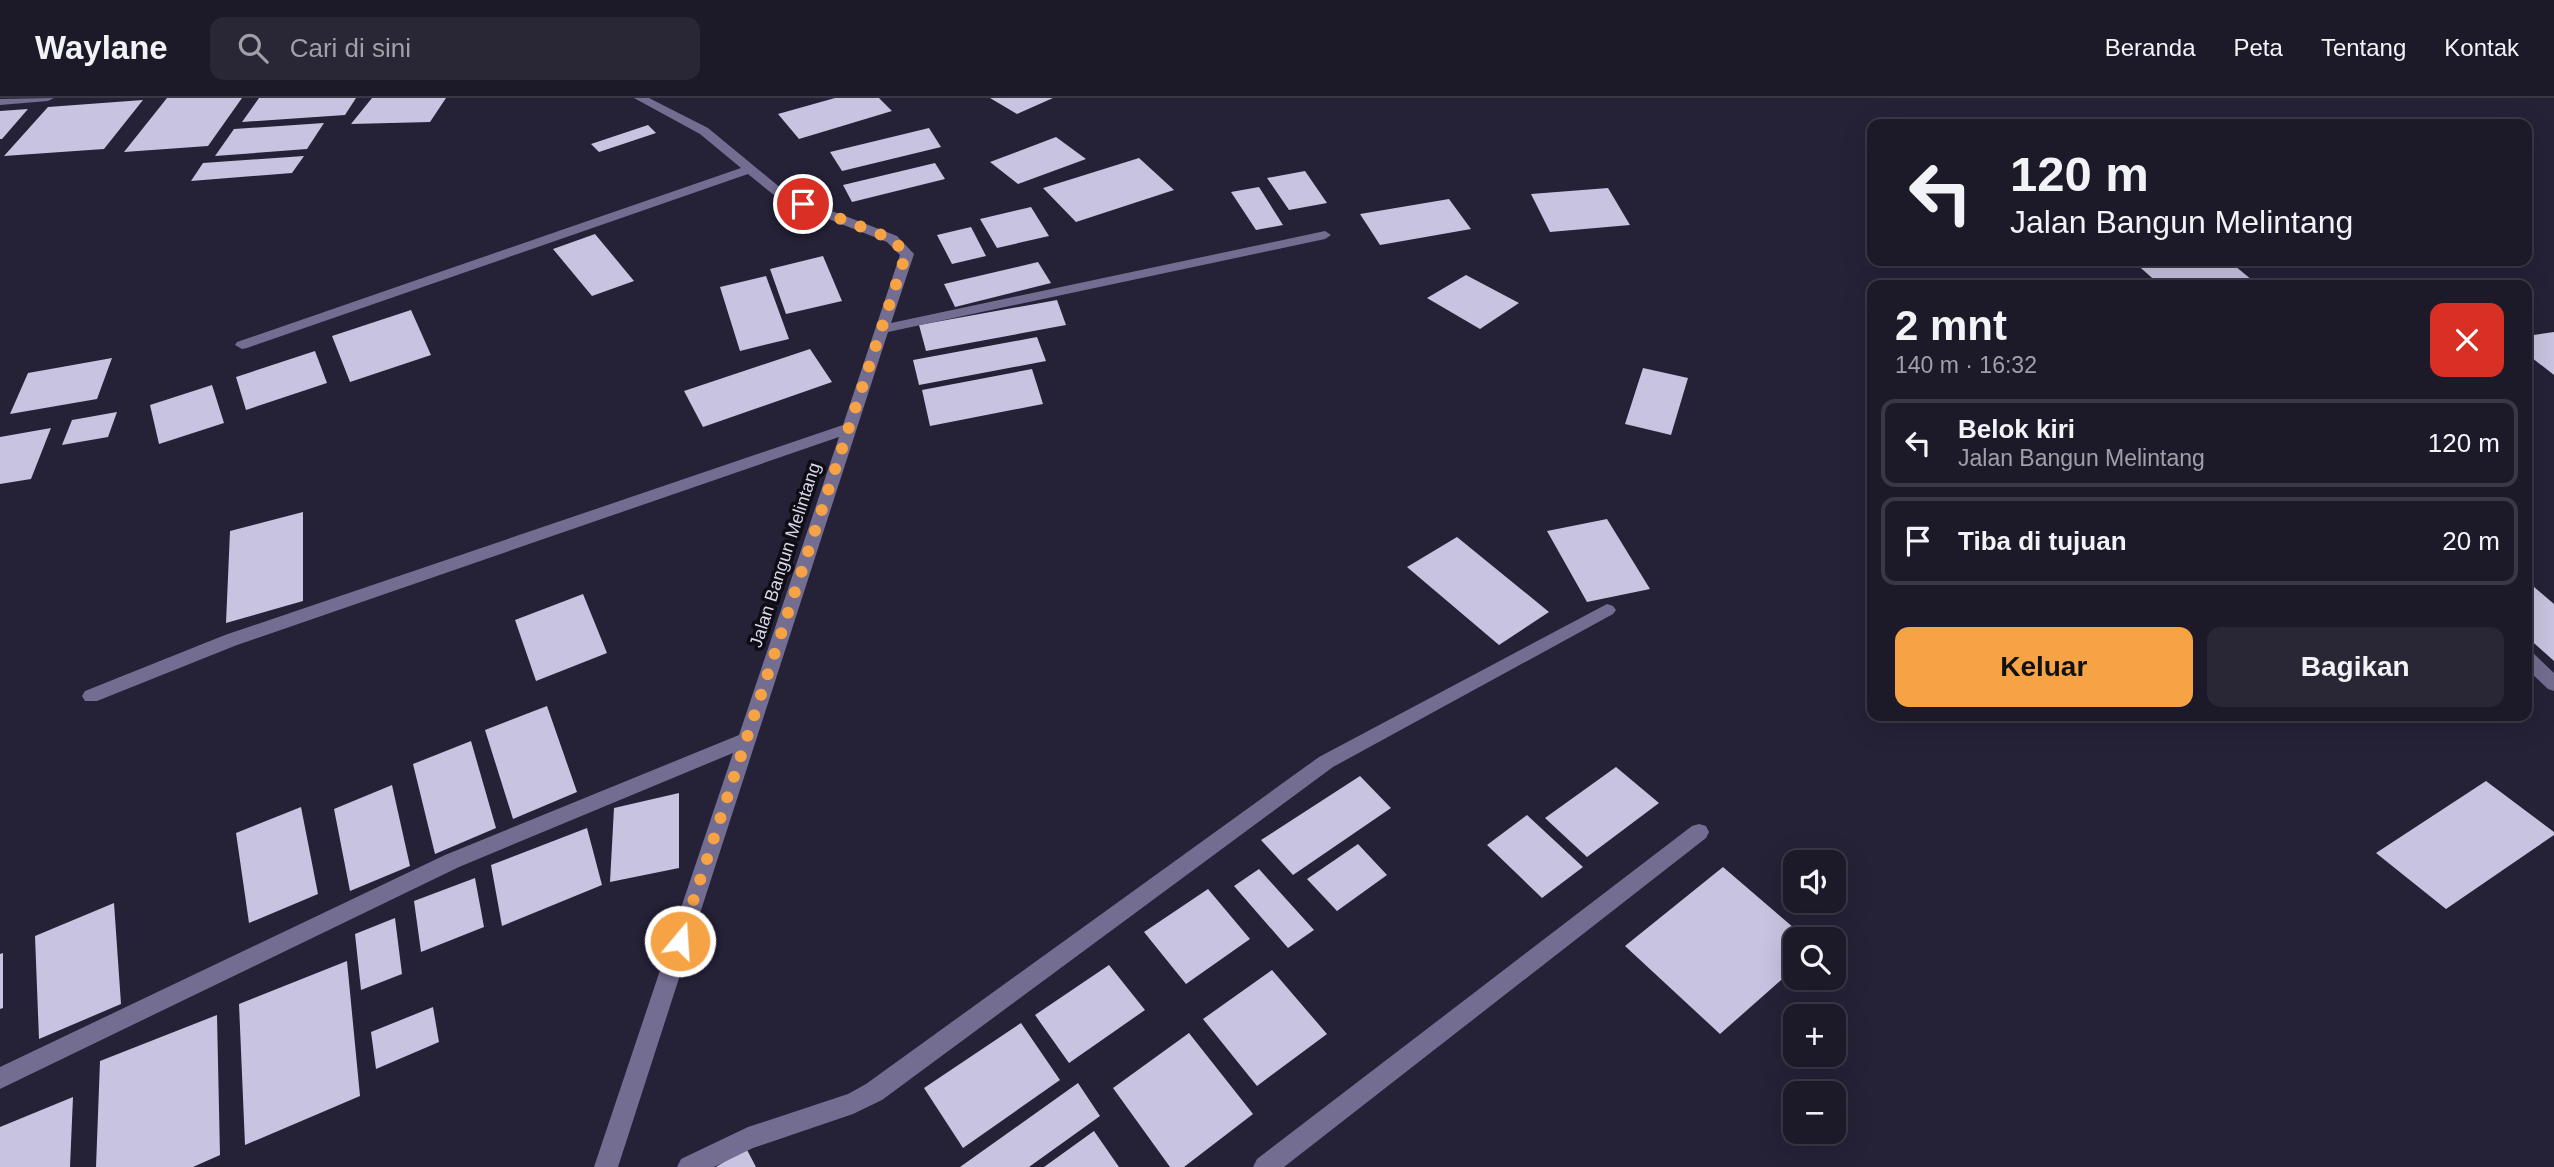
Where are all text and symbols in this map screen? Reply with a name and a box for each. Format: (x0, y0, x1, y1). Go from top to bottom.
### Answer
search box (210, 17, 700, 80)
text: Waylane (35, 29, 168, 66)
icon: search (234, 29, 272, 67)
text: Cari di sini (290, 33, 411, 63)
text: Beranda (2105, 34, 2196, 61)
text: Peta (2234, 34, 2283, 61)
text: Tentang (2321, 34, 2406, 61)
text: Kontak (2444, 34, 2519, 61)
icon: left (1895, 147, 1986, 238)
text: 120 m (2010, 147, 2149, 201)
pin (773, 174, 833, 234)
icon: arrive (784, 185, 822, 223)
text: Jalan Bangun Melintang (2010, 204, 2353, 240)
text: 2 mnt (1895, 302, 2007, 349)
button: close (2430, 303, 2504, 377)
text: 140 m · 16:32 (1895, 352, 2037, 378)
text: Belok kiri (1958, 414, 2075, 444)
icon: left (1899, 424, 1937, 462)
text: 120 m (2428, 428, 2500, 458)
text: Jalan Bangun Melintang (1958, 445, 2205, 471)
street label: Jalan Bangun Melintang (746, 460, 824, 650)
icon: arrive (1899, 522, 1937, 560)
text: Tiba di tujuan (1958, 526, 2127, 556)
text: 20 m (2442, 526, 2500, 556)
button: Keluar (1895, 627, 2193, 707)
button: Bagikan (2207, 627, 2504, 707)
map controls (1783, 850, 1846, 1144)
button: sound (1783, 850, 1846, 913)
position arrow (643, 904, 717, 978)
button: search (1783, 927, 1846, 990)
button: + (1783, 1004, 1846, 1067)
button: − (1783, 1081, 1846, 1144)

